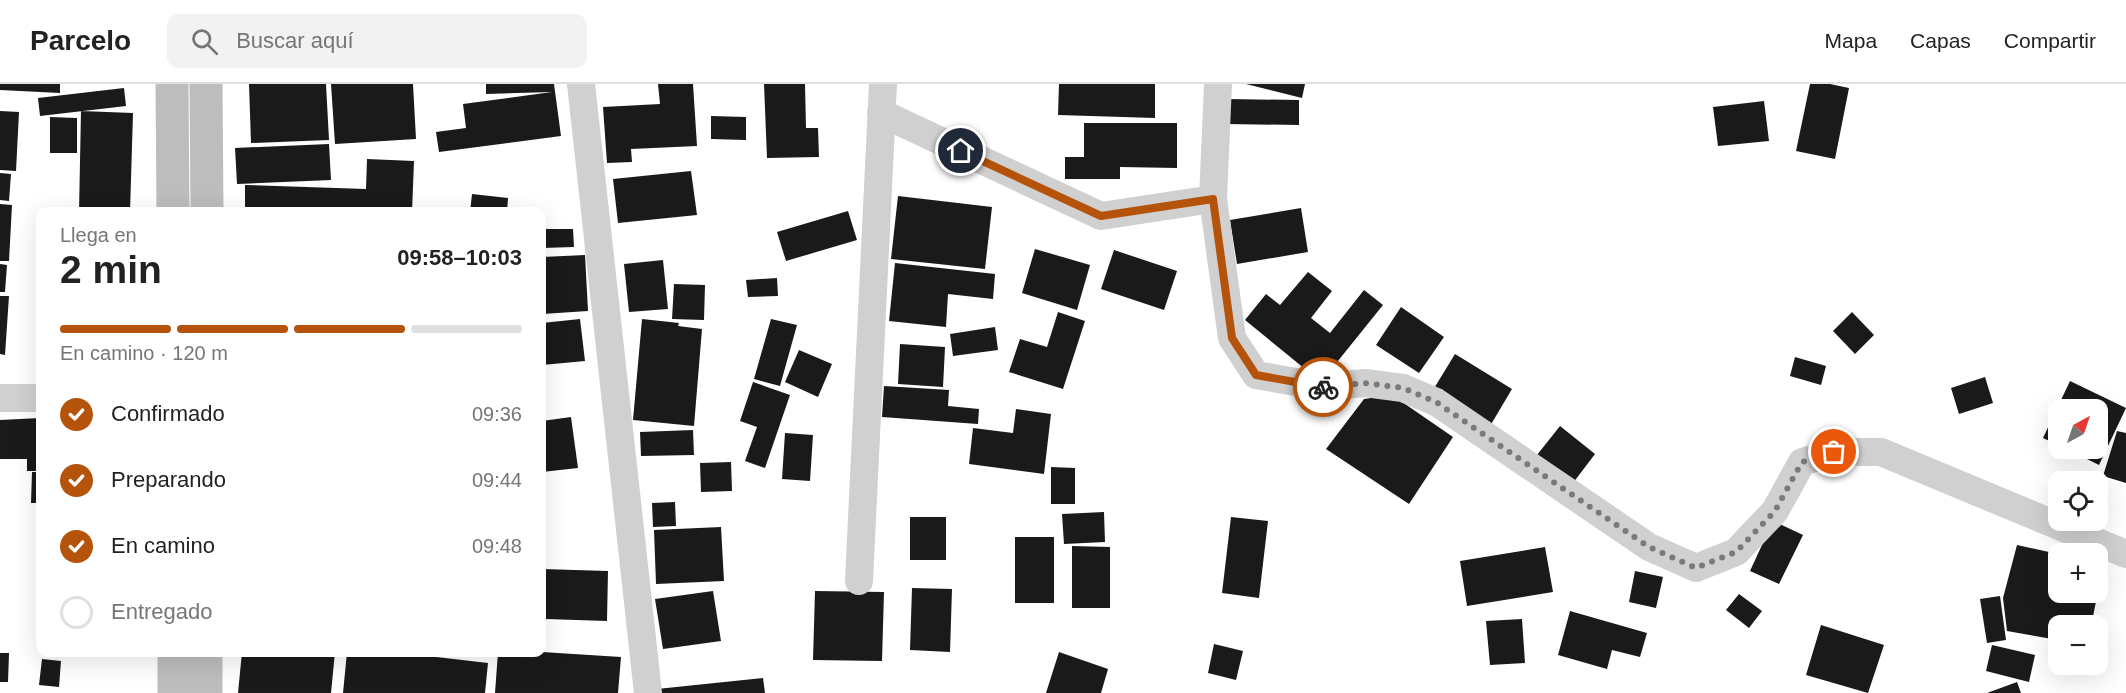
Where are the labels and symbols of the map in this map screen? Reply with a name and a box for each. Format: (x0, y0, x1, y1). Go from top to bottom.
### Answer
pin (935, 125, 986, 176)
courier (1293, 357, 1353, 417)
north arrow (2048, 399, 2108, 459)
pin (1808, 426, 1859, 477)

